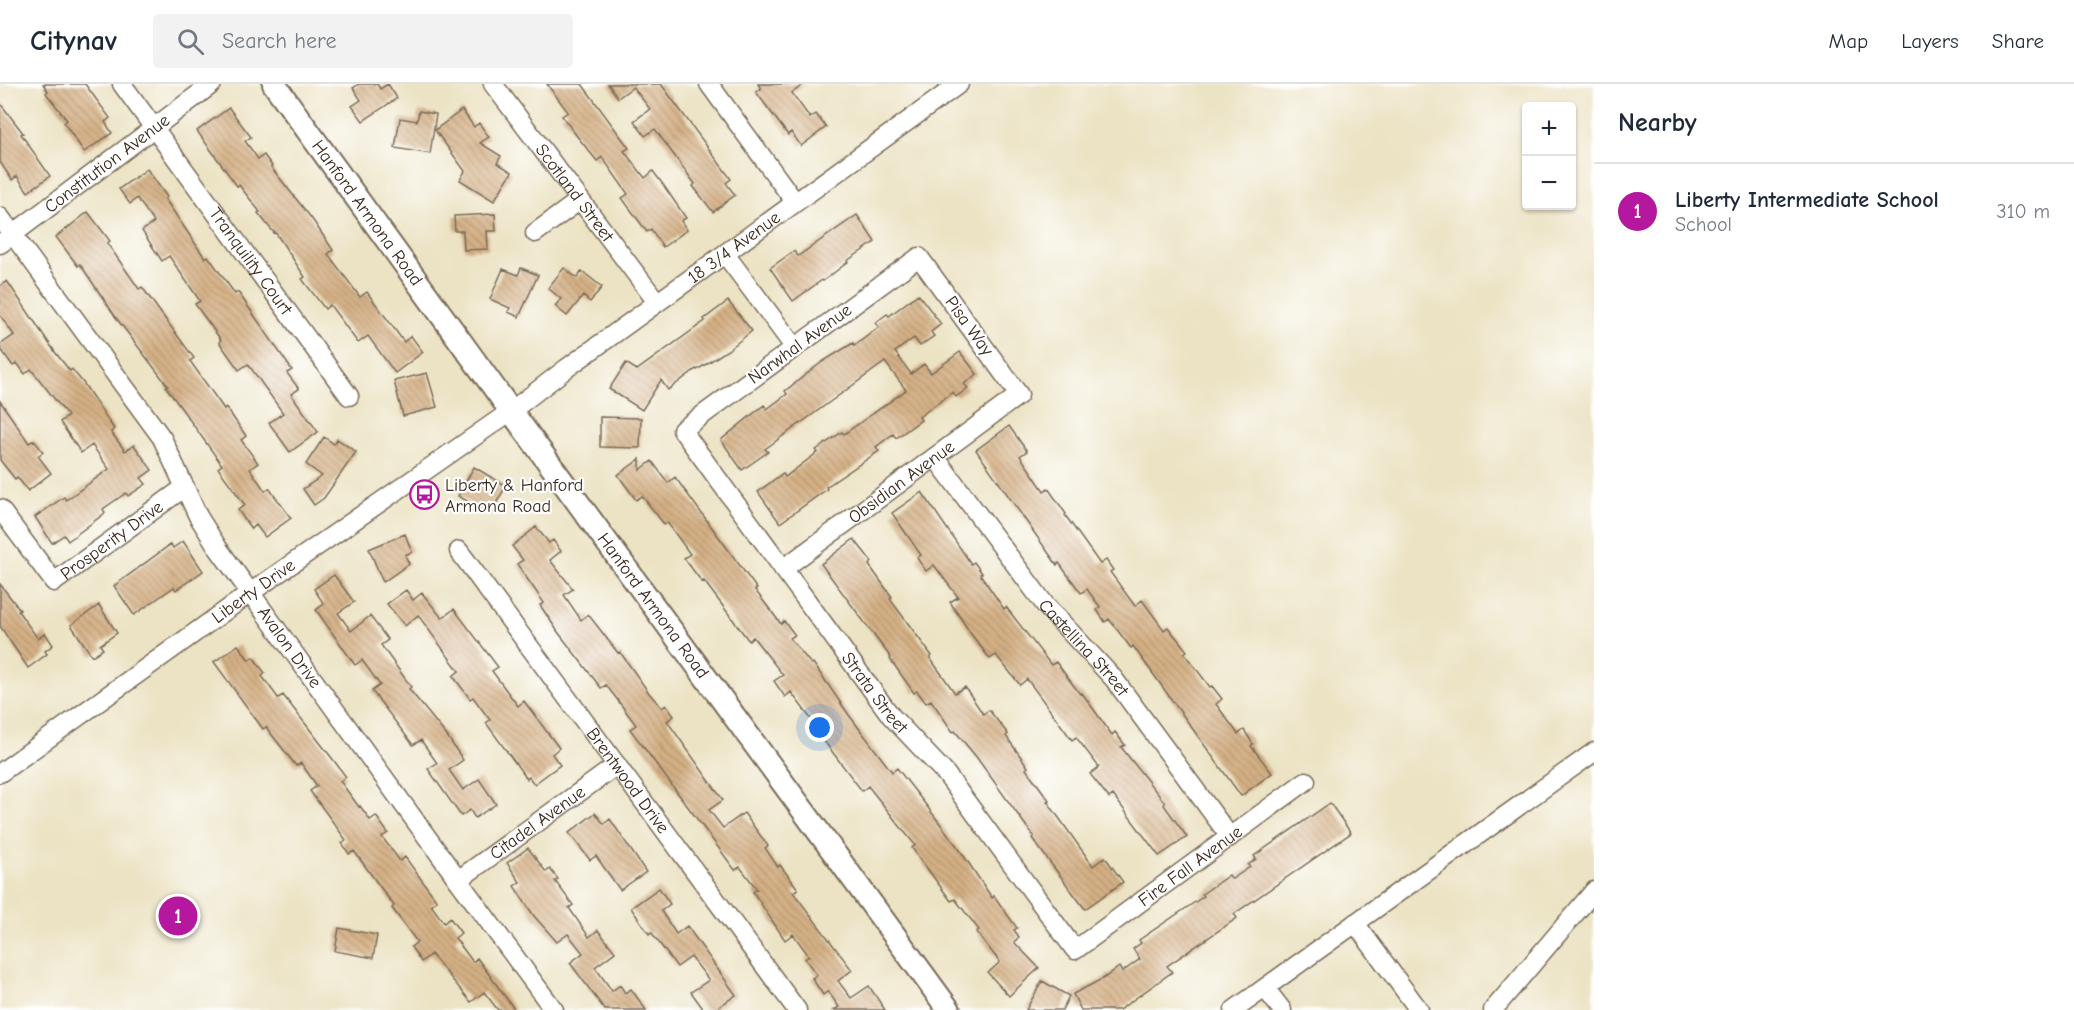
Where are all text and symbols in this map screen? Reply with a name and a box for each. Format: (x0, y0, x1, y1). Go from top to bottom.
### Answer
search box (153, 14, 573, 68)
text: Citynav (30, 25, 117, 57)
icon: search (174, 25, 207, 58)
text: Search here (222, 28, 336, 54)
text: Map (1829, 29, 1868, 53)
text: Layers (1901, 29, 1959, 53)
text: Share (1992, 29, 2044, 53)
map controls (1522, 102, 1576, 210)
button: + (1522, 102, 1576, 156)
text: Nearby (1618, 108, 1697, 138)
street label: Constitution Avenue (40, 109, 174, 217)
street label: Hanford Armona Road (307, 136, 427, 290)
street label: Scotland Street (531, 140, 619, 246)
button: − (1522, 156, 1576, 210)
text: Liberty Intermediate School (1675, 187, 1939, 213)
text: 1 (1634, 200, 1641, 223)
text: 310 m (1997, 200, 2050, 223)
street label: Tranquility Court (205, 203, 297, 319)
street label: 18 3/4 Avenue (684, 207, 784, 288)
text: School (1675, 213, 1732, 236)
street label: Pisa Way (940, 292, 998, 361)
street label: Narwhal Avenue (744, 299, 856, 389)
street label: Obsidian Avenue (844, 436, 958, 528)
place label: Liberty & Hanford Armona Road (445, 475, 583, 517)
bus stop icon: Liberty & Hanford Armona Road (408, 479, 440, 511)
street label: Prosperity Drive (56, 496, 167, 584)
street label: Hanford Armona Road (593, 529, 713, 682)
street label: Liberty Drive (208, 554, 299, 628)
street label: Castellina Street (1034, 595, 1134, 701)
street label: Avalon Drive (253, 602, 326, 692)
street label: Strata Street (837, 648, 913, 738)
your location (805, 713, 834, 742)
street label: Brentwood Drive (582, 724, 674, 837)
street label: Citadel Avenue (486, 781, 589, 864)
street label: Fire Fall Avenue (1134, 821, 1246, 911)
pin: 1 (158, 894, 198, 938)

